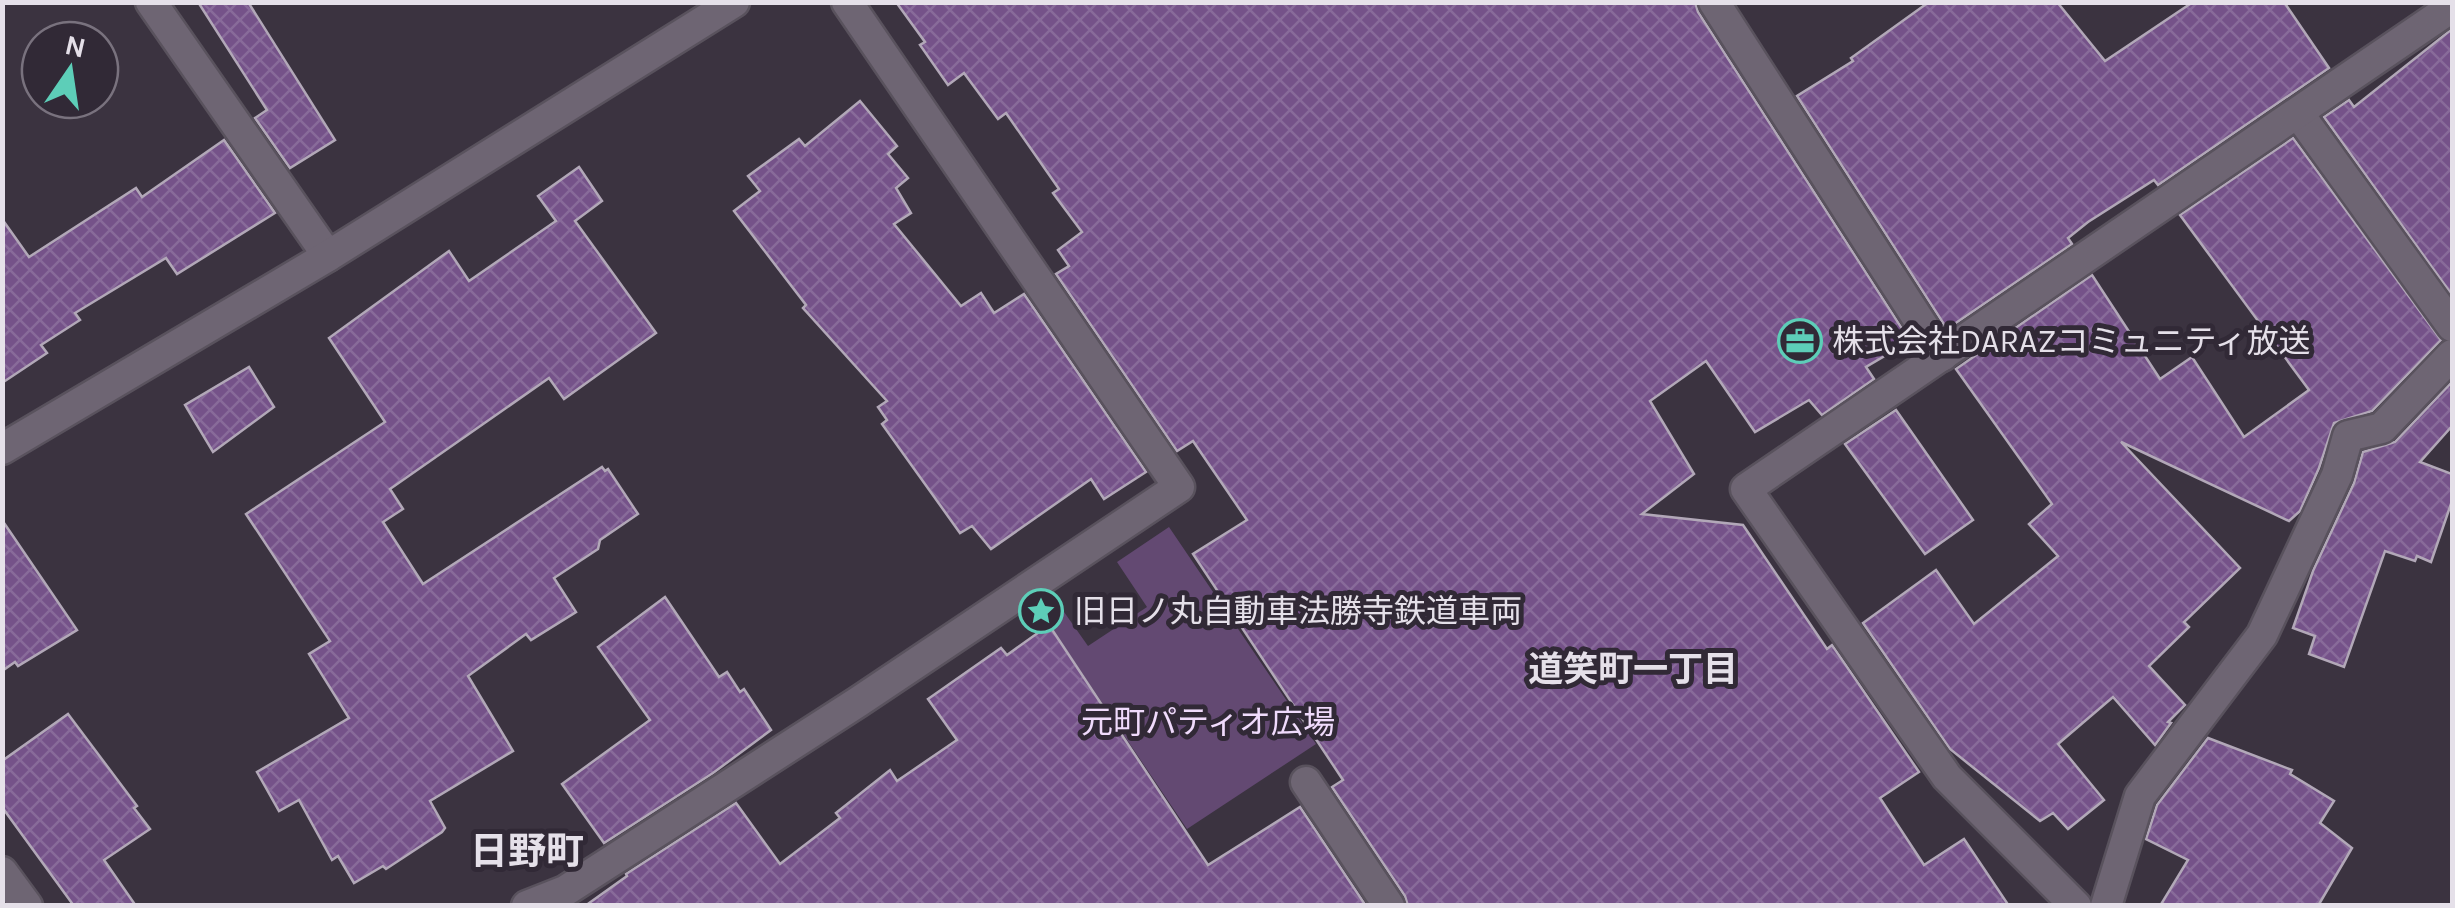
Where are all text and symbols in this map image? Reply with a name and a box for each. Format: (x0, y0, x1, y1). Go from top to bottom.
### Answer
north arrow (20, 20, 120, 120)
text: N (62, 28, 89, 64)
office icon: 株式会社DARAZコミュニティ放送 (1777, 318, 1823, 364)
place label: 株式会社DARAZコミュニティ放送 (1832, 323, 2311, 360)
place icon: 旧日ノ丸自動車法勝寺鉄道車両 (1018, 588, 1064, 634)
place label: 旧日ノ丸自動車法勝寺鉄道車両 (1074, 593, 1522, 630)
district label: 道笑町一丁目 (1528, 649, 1738, 690)
park label: 元町パティオ広場 (1081, 704, 1335, 741)
district label: 日野町 (470, 829, 584, 874)

